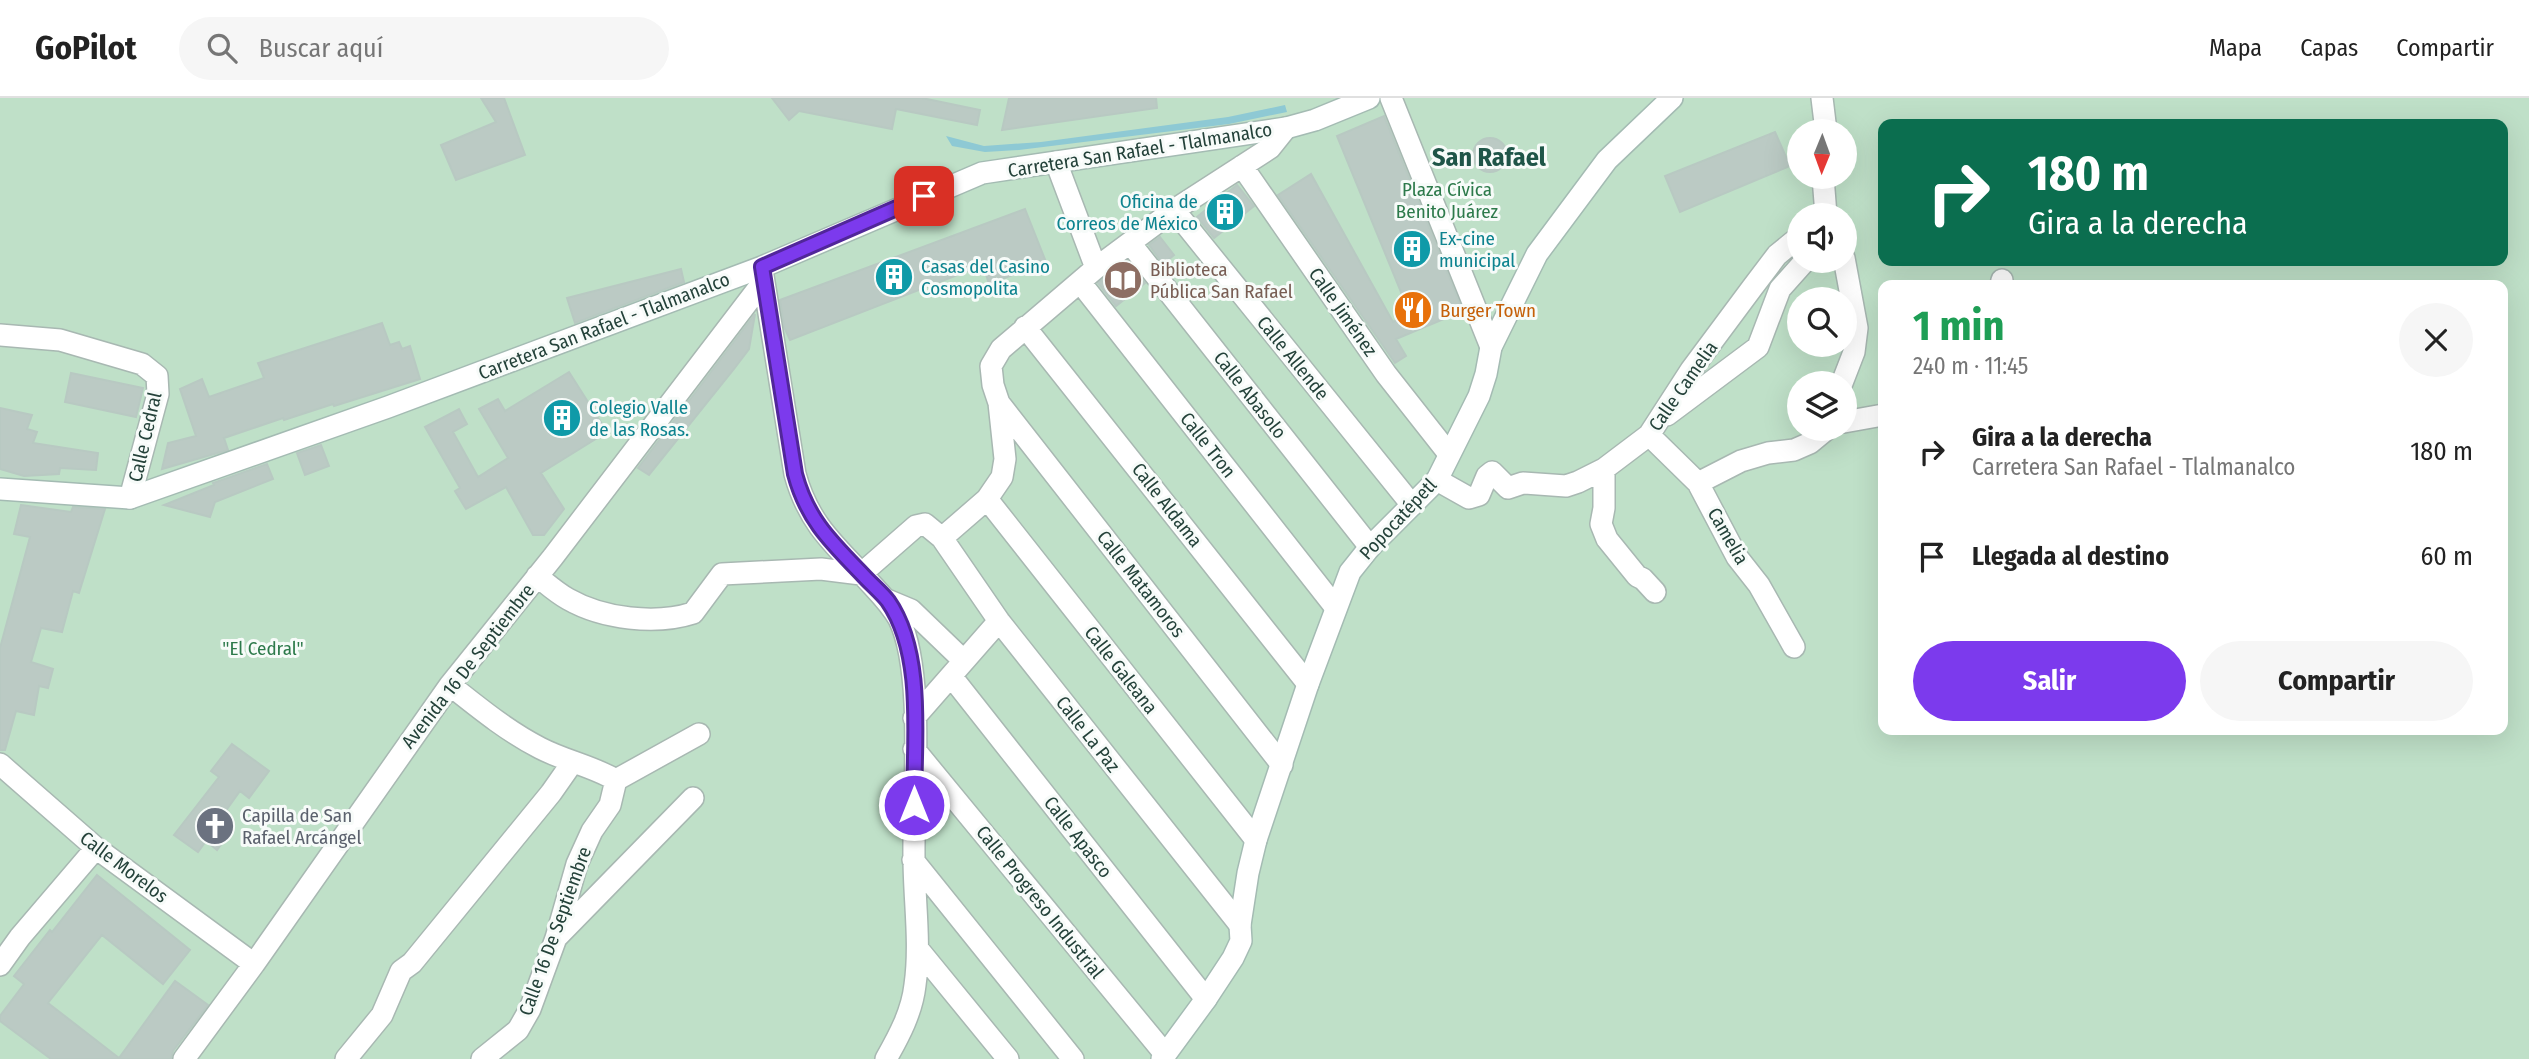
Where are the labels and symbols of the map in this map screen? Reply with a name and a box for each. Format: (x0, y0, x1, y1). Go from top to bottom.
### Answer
street label: Carretera San Rafael - Tlalmanalco (1006, 118, 1274, 182)
north arrow (1787, 119, 1857, 189)
district label: San Rafael (1432, 142, 1547, 173)
pin (894, 166, 954, 226)
park label: Plaza Cívica Benito Juárez (1396, 178, 1499, 223)
place label: Oficina de Correos de México (1056, 190, 1198, 235)
building icon: Oficina de Correos de México (1204, 191, 1246, 233)
place label: Ex-cine municipal (1439, 227, 1515, 272)
building icon: Ex-cine municipal (1391, 228, 1433, 270)
place label: Casas del Casino Cosmopolita (921, 255, 1050, 300)
building icon: Casas del Casino Cosmopolita (873, 256, 915, 298)
place label: Biblioteca Pública San Rafael (1150, 258, 1293, 303)
library icon: Biblioteca Pública San Rafael (1102, 259, 1144, 301)
street label: Calle Jiménez (1304, 263, 1382, 361)
street label: Carretera San Rafael - Tlalmanalco (475, 267, 733, 385)
restaurant icon: Burger Town (1392, 289, 1434, 331)
place label: Burger Town (1440, 299, 1536, 322)
street label: Calle Allende (1252, 311, 1334, 405)
street label: Calle Camelia (1644, 337, 1722, 435)
street label: Calle Abasolo (1209, 347, 1291, 443)
street label: Calle Cedral (124, 390, 166, 484)
place label: Colegio Valle de las Rosas. (589, 396, 689, 441)
building icon: Colegio Valle de las Rosas. (541, 397, 583, 439)
street label: Calle Tron (1175, 408, 1241, 482)
street label: Calle Aldama (1127, 458, 1207, 552)
street label: Popocatépetl (1355, 474, 1441, 564)
street label: Camelia (1703, 503, 1753, 569)
street label: Calle Matamoros (1092, 526, 1190, 642)
street label: Avenida 16 De Septiembre (397, 579, 539, 753)
street label: Calle Galeana (1080, 621, 1162, 719)
park label: "El Cedral" (222, 637, 304, 660)
street label: Calle La Paz (1051, 691, 1125, 777)
position arrow (877, 768, 951, 842)
street label: Calle Apasco (1039, 792, 1117, 882)
place label: Capilla de San Rafael Arcángel (242, 804, 361, 849)
church icon: Capilla de San Rafael Arcángel (194, 805, 236, 847)
street label: Calle Progreso Industrial (971, 821, 1109, 983)
street label: Calle Morelos (75, 826, 173, 908)
street label: Calle 16 De Septiembre (514, 843, 596, 1019)

